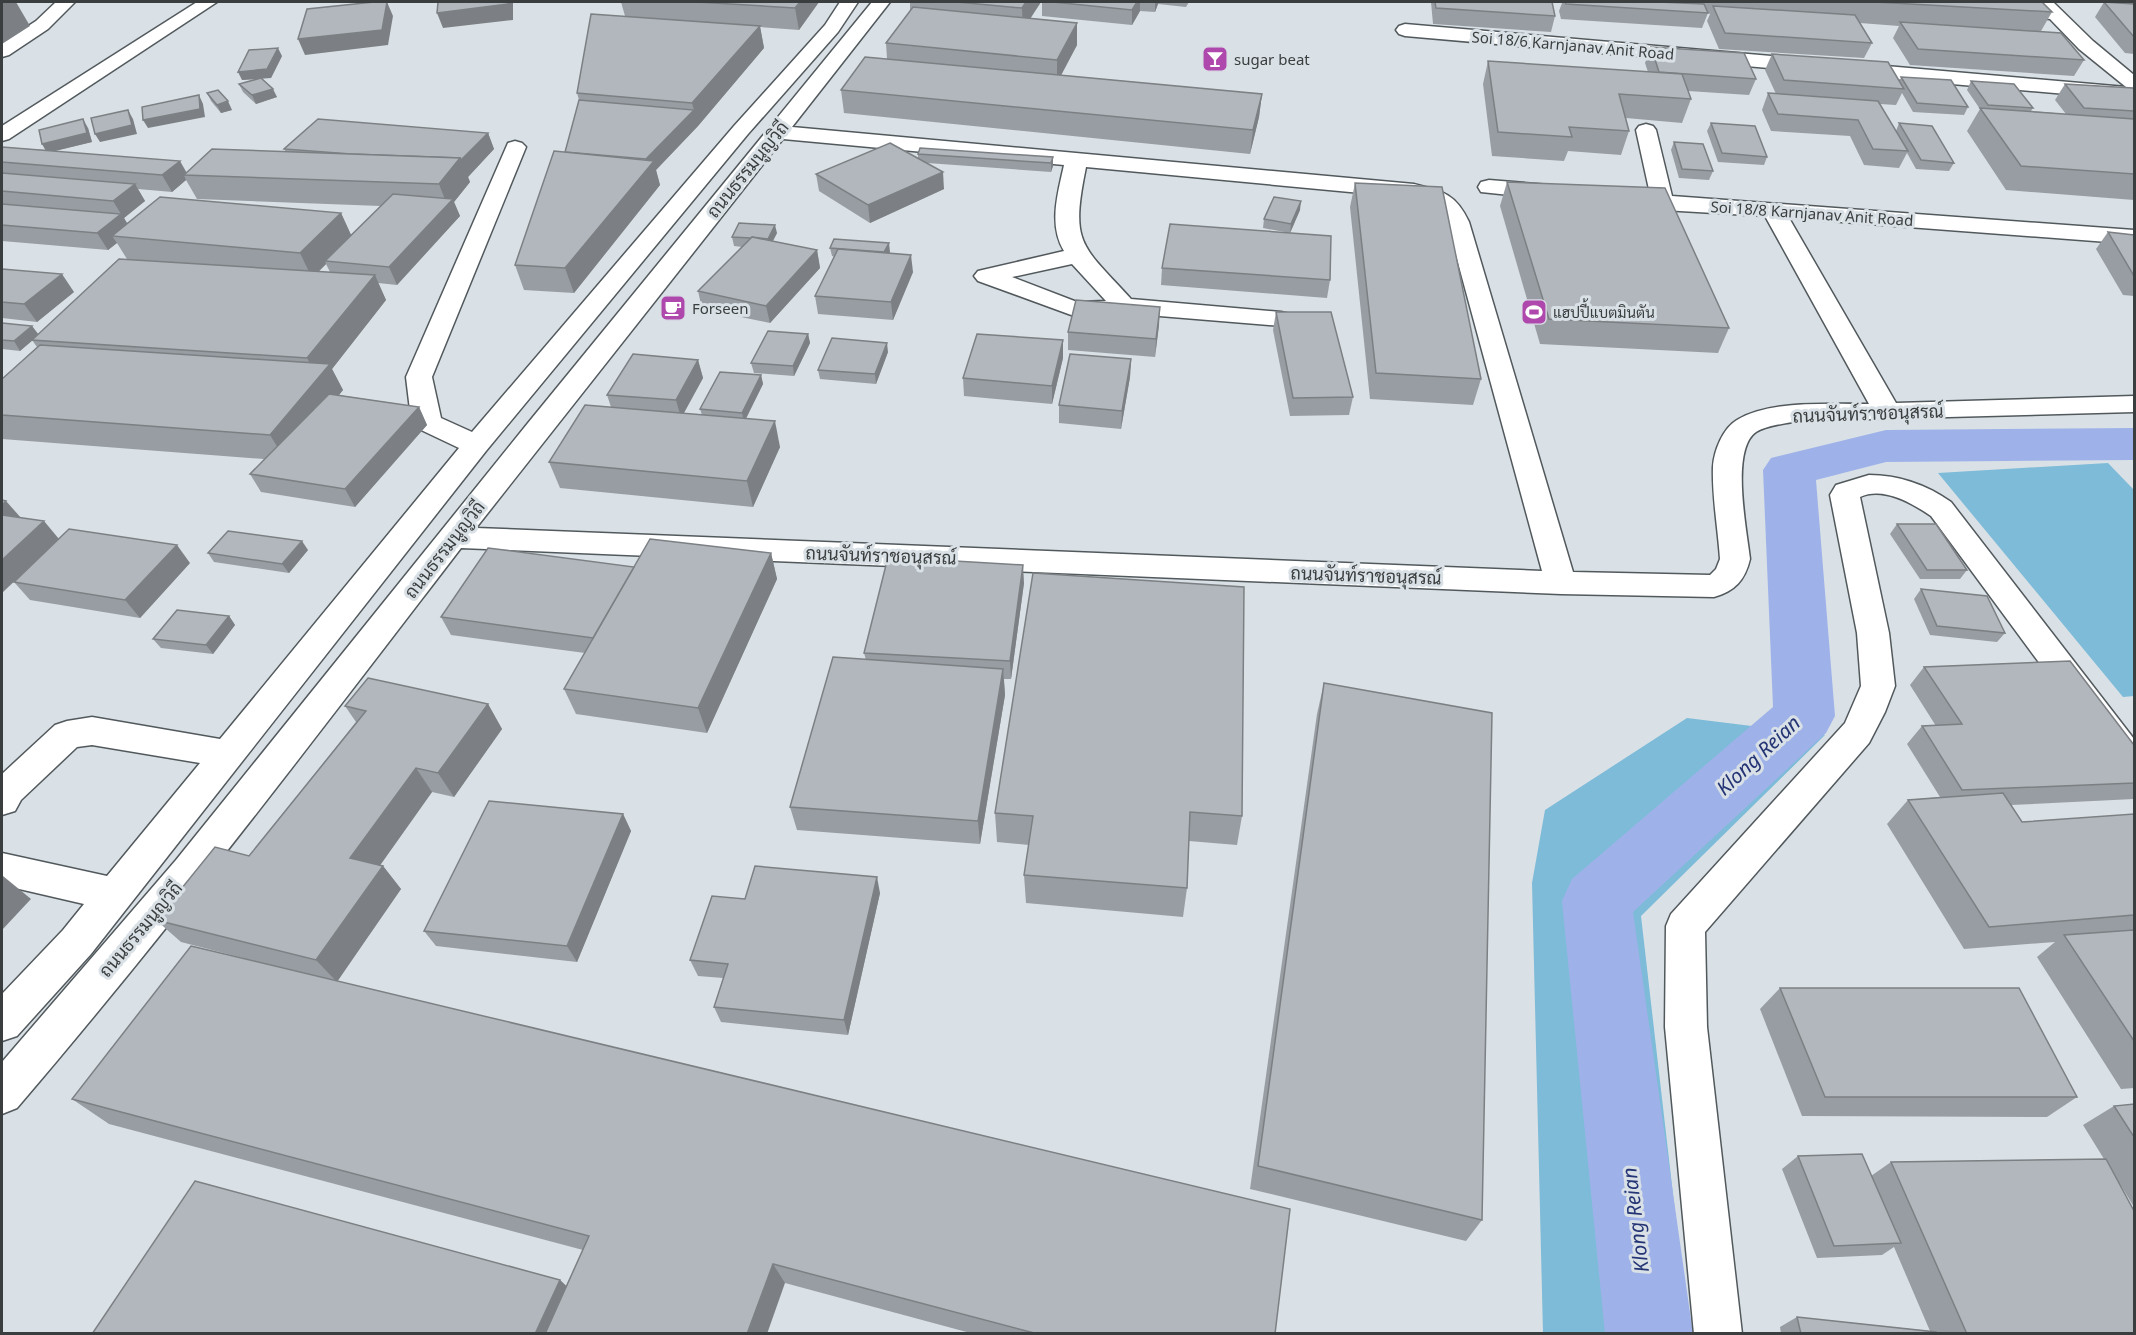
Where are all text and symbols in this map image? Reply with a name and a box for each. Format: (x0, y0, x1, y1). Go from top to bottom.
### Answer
street label: Soi 18/6 Karnjanav Anit Road (1471, 26, 1675, 64)
bar icon: sugar beat (1200, 44, 1230, 74)
place label: sugar beat (1234, 49, 1310, 69)
street label: ถนนธรรมนูญวิถี (701, 116, 795, 224)
street label: Soi 18/8 Karnjanav Anit Road (1710, 196, 1914, 230)
cafe icon: Forseen (658, 293, 688, 323)
sports icon: แฮปปี้แบตมินตัน (1519, 297, 1549, 327)
place label: Forseen (692, 298, 748, 318)
place label: แฮปปี้แบตมินตัน (1553, 298, 1655, 322)
street label: ถนนจันท์ราชอนุสรณ์ (1792, 398, 1944, 429)
street label: ถนนธรรมนูญวิถี (398, 495, 491, 604)
street label: ถนนจันท์ราชอนุสรณ์ (805, 540, 957, 571)
street label: ถนนจันท์ราชอนุสรณ์ (1290, 560, 1442, 591)
water label: Klong Reian (1710, 709, 1806, 801)
street label: ถนนธรรมนูญวิถี (93, 876, 189, 983)
water label: Klong Reian (1615, 1166, 1655, 1274)

